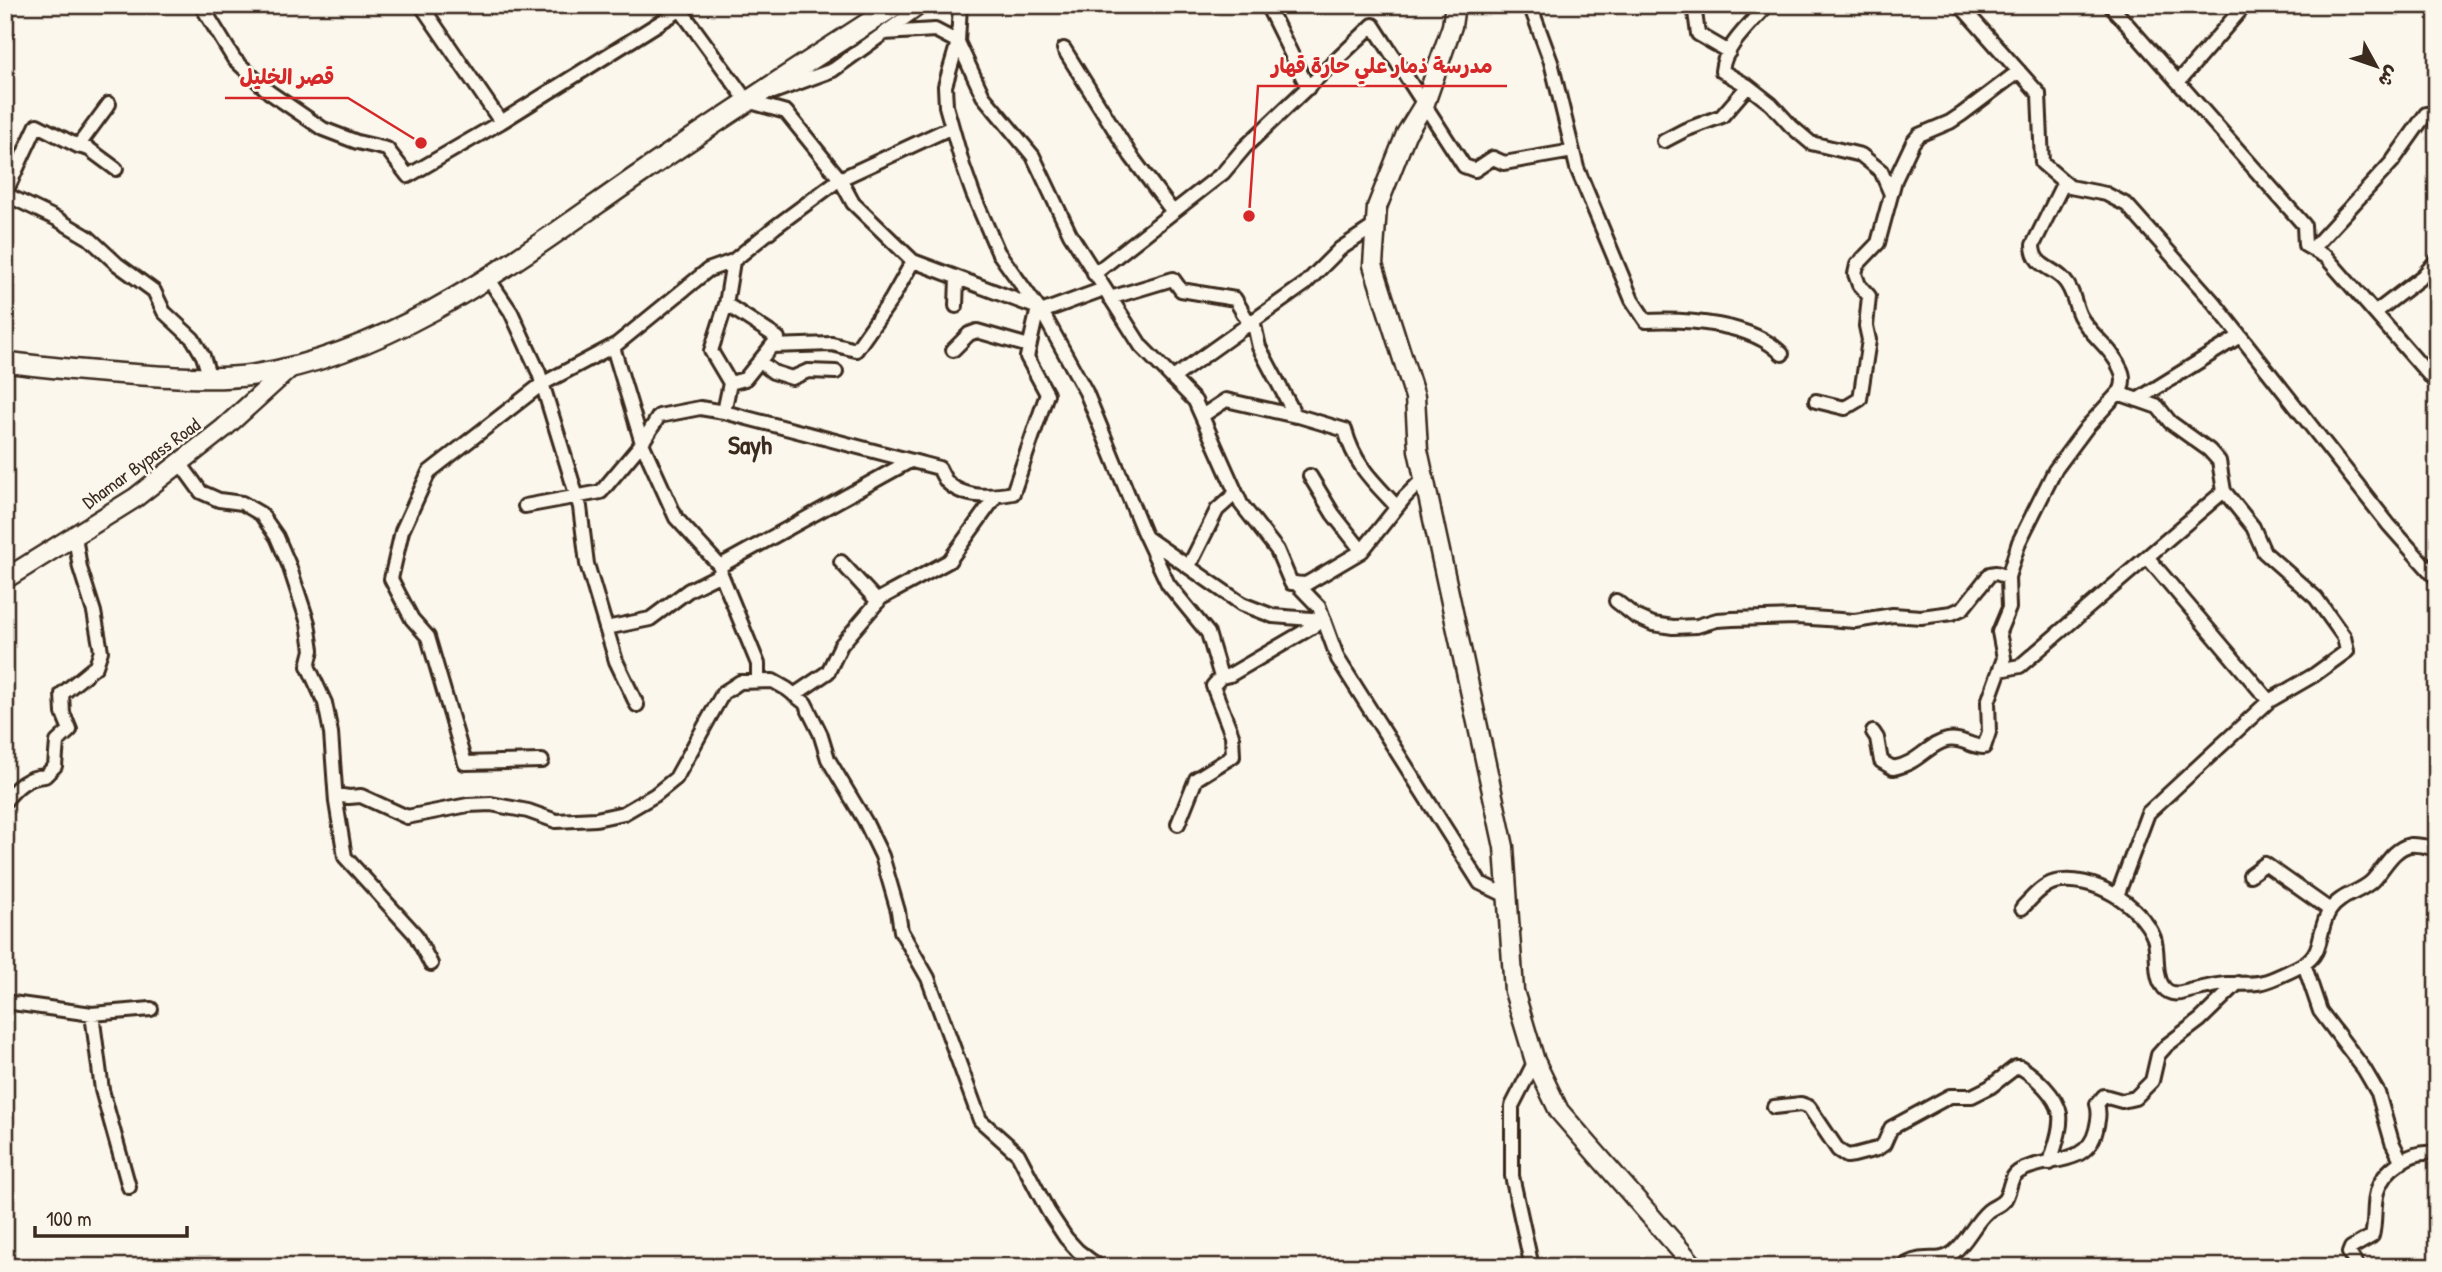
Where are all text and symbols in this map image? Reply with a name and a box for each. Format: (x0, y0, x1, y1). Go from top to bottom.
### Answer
north arrow (2340, 32, 2410, 102)
callout: مدرسة ذمار علي حارة قهار (1258, 44, 1507, 86)
text: مدرسة ذمار علي حارة قهار (1269, 51, 1493, 85)
callout: قصر الخليل (225, 56, 348, 98)
text: ش (2372, 61, 2406, 93)
text: قصر الخليل (240, 62, 334, 91)
street label: Dhamar Bypass Road (77, 411, 206, 515)
district label: Sayh (728, 427, 772, 463)
scale bar (35, 1195, 187, 1239)
text: 100 m (46, 1204, 92, 1233)

